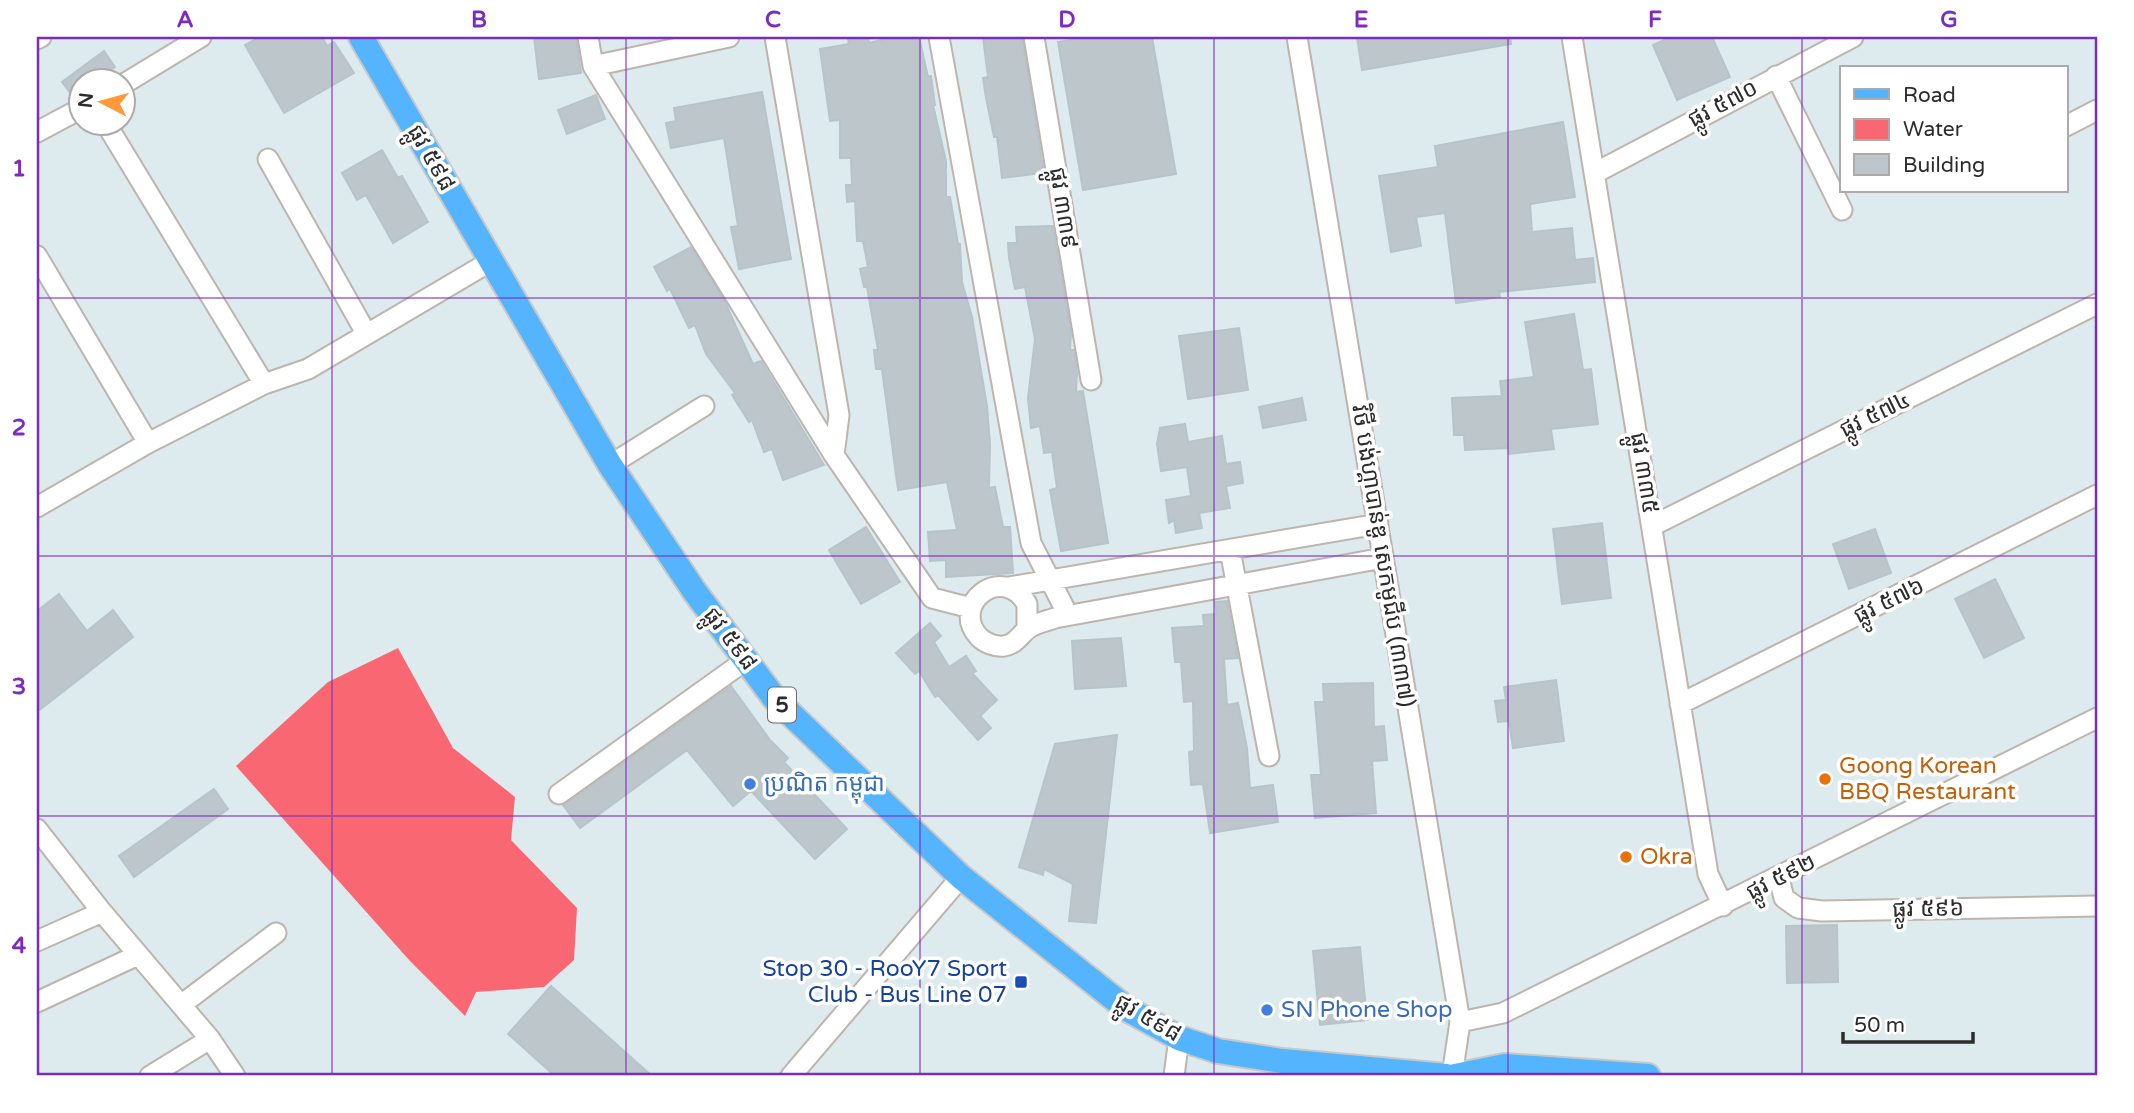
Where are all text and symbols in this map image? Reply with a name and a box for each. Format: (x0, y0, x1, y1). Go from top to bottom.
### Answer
text: A (176, 6, 194, 34)
text: B (471, 6, 487, 34)
text: C (765, 6, 781, 34)
text: D (1058, 6, 1076, 34)
text: E (1354, 6, 1368, 34)
text: F (1648, 6, 1662, 34)
text: G (1940, 6, 1958, 34)
north arrow (66, 66, 136, 136)
legend (1840, 66, 2068, 192)
street label: ផ្លូវ ៥៧០ (1683, 74, 1766, 140)
text: Road (1903, 83, 1956, 108)
text: N (74, 92, 98, 109)
text: Water (1903, 117, 1963, 142)
street label: ផ្លូវ ៥៩៨ (395, 120, 461, 200)
text: Building (1903, 153, 1985, 178)
text: 1 (12, 155, 26, 183)
street label: ផ្លូវ ៣៣៩ (1036, 165, 1083, 252)
street label: ផ្លូវ ៥៧៤ (1835, 386, 1918, 450)
street label: វិថី បង់ហ្គាបាន់ឌូ សេកមូជីប (៣៣៧) (1345, 402, 1422, 709)
text: 2 (12, 414, 26, 442)
street label: ផ្លូវ ៣៣៥ (1617, 430, 1664, 517)
street label: ផ្លូវ ៥៧៦ (1849, 572, 1932, 636)
street label: ផ្លូវ ៥៩៨ (692, 602, 763, 680)
text: 3 (12, 673, 26, 701)
road number: 5 (768, 688, 796, 722)
place label: Goong Korean BBQ Restaurant (1839, 752, 2016, 806)
place label: ប្រណិត កម្ពុជា (764, 770, 885, 804)
marker: Goong Korean BBQ Restaurant (1817, 771, 1833, 787)
marker: ប្រណិត កម្ពុជា (742, 776, 758, 792)
place label: Okra (1640, 843, 1693, 871)
street label: ផ្លូវ ៥៩២ (1741, 848, 1824, 912)
marker: Okra (1618, 849, 1634, 865)
street label: ផ្លូវ ៥៩៦ (1892, 894, 1964, 930)
text: 4 (12, 932, 27, 960)
place label: Stop 30 - RooY7 Sport Club - Bus Line 07 (762, 955, 1007, 1009)
marker: Stop 30 - RooY7 Sport Club - Bus Line 07 (1013, 974, 1029, 990)
street label: ផ្លូវ ៥៩៨ (1106, 988, 1186, 1054)
place label: SN Phone Shop (1281, 996, 1452, 1024)
scale bar (1843, 1001, 1973, 1045)
marker: SN Phone Shop (1259, 1002, 1275, 1018)
text: 50 m (1854, 1013, 1905, 1038)

